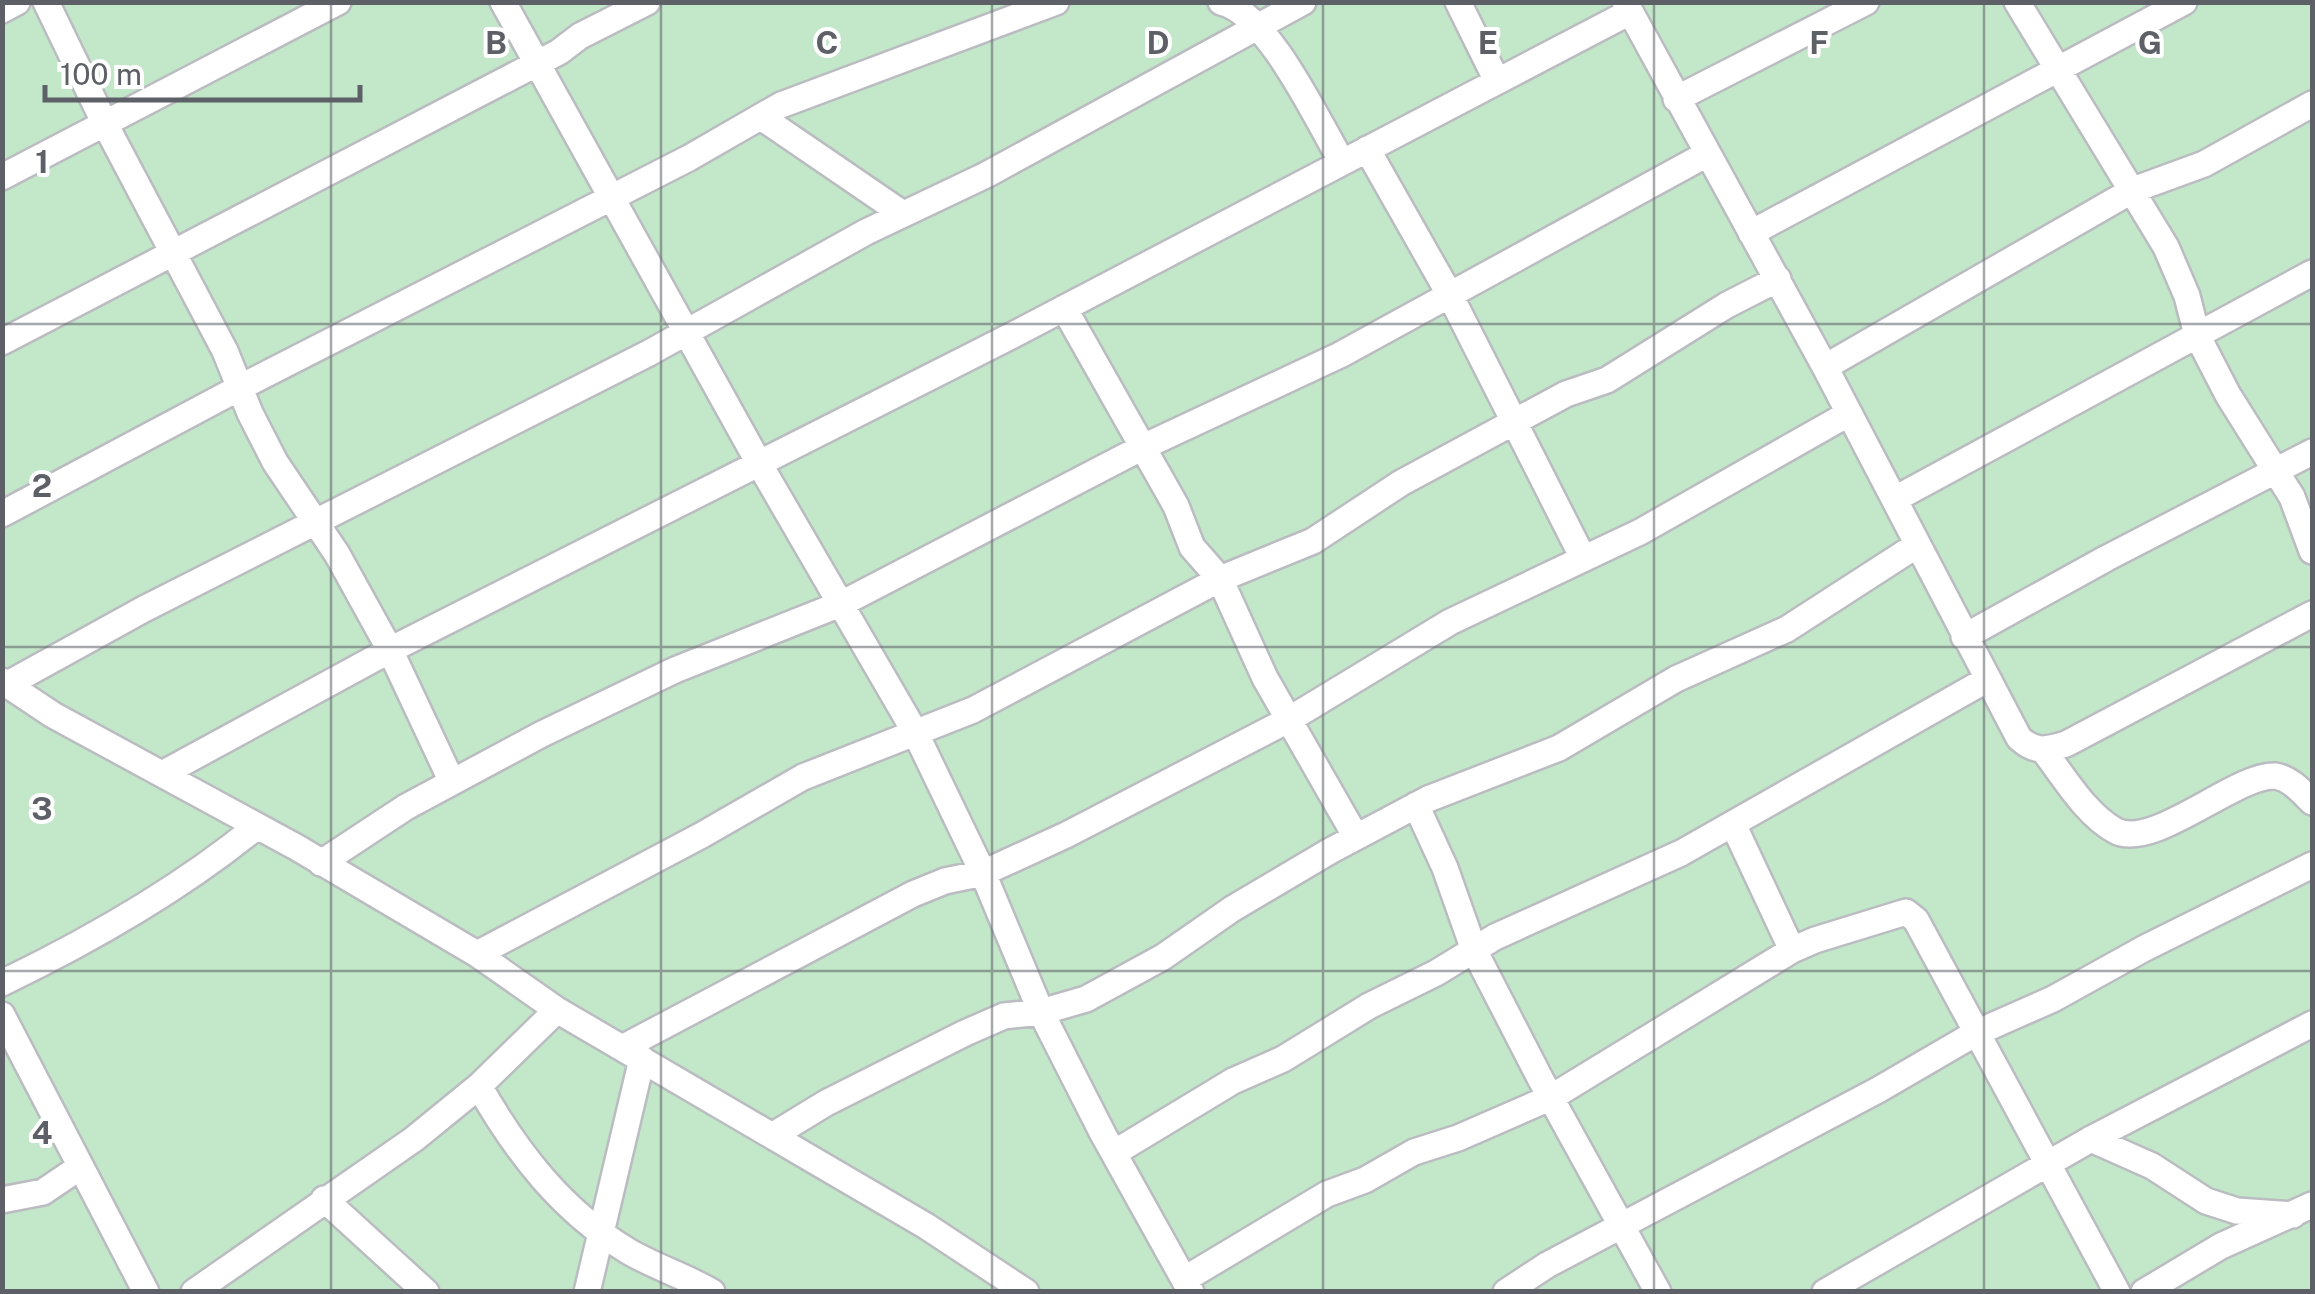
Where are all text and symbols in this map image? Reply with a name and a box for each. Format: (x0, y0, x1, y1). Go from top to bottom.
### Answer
text: B (485, 24, 507, 61)
text: C (816, 24, 838, 61)
text: D (1146, 24, 1170, 61)
text: E (1478, 24, 1498, 61)
text: F (1809, 24, 1829, 61)
text: G (2138, 24, 2162, 61)
scale bar (45, 40, 360, 102)
text: 100 m (60, 56, 142, 92)
text: 1 (35, 143, 49, 180)
text: 2 (32, 467, 52, 504)
text: 3 (31, 790, 53, 827)
text: 4 (32, 1114, 53, 1151)

